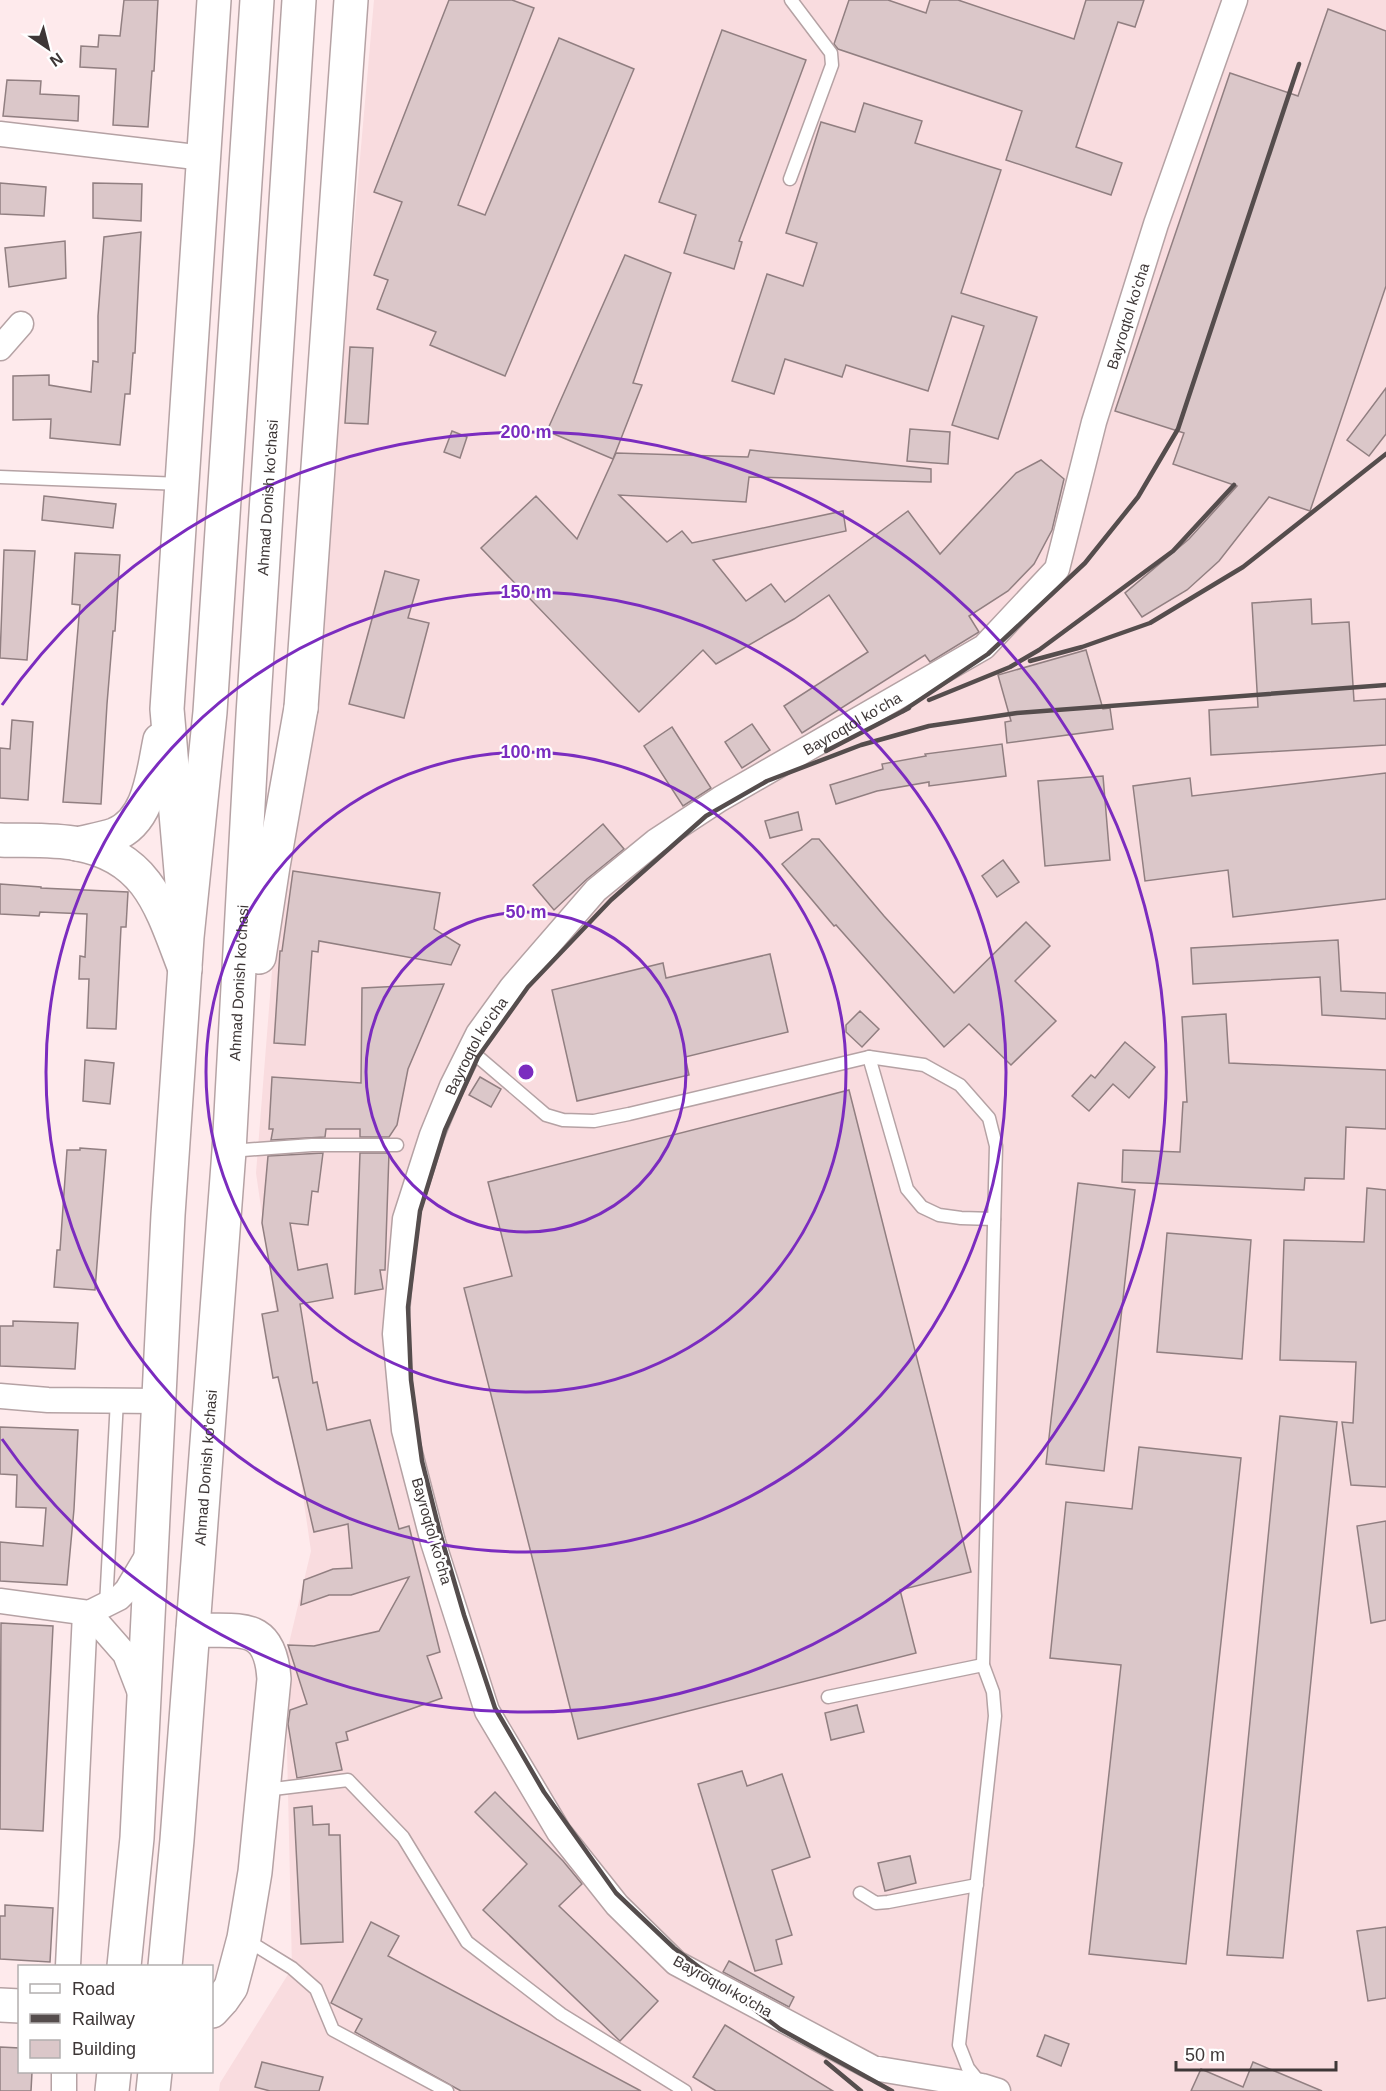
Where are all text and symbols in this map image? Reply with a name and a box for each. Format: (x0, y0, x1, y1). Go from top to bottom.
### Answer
north arrow (18, 18, 78, 78)
text: N (47, 50, 66, 70)
street label: Bayroqtol ko'cha (1103, 260, 1152, 371)
street label: Ahmad Donish ko'chasi (253, 419, 280, 576)
text: 200 m (500, 422, 552, 442)
text: 150 m (500, 582, 552, 602)
street label: Bayroqtol ko'cha (800, 688, 905, 758)
text: 100 m (500, 742, 552, 762)
text: 50 m (505, 902, 547, 922)
street label: Ahmad Donish ko'chasi (225, 904, 251, 1061)
street label: Bayroqtol ko'cha (441, 993, 511, 1097)
centre of rings (516, 1062, 536, 1082)
street label: Ahmad Donish ko'chasi (191, 1389, 219, 1546)
street label: Bayroqtol ko'cha (409, 1476, 456, 1587)
street label: Bayroqtol ko'cha (671, 1952, 776, 2021)
legend (18, 1965, 213, 2073)
text: Road (72, 1979, 115, 1999)
text: Railway (72, 2009, 135, 2029)
scale bar (1176, 2034, 1336, 2072)
text: Building (72, 2039, 136, 2059)
text: 50 m (1185, 2045, 1225, 2065)

